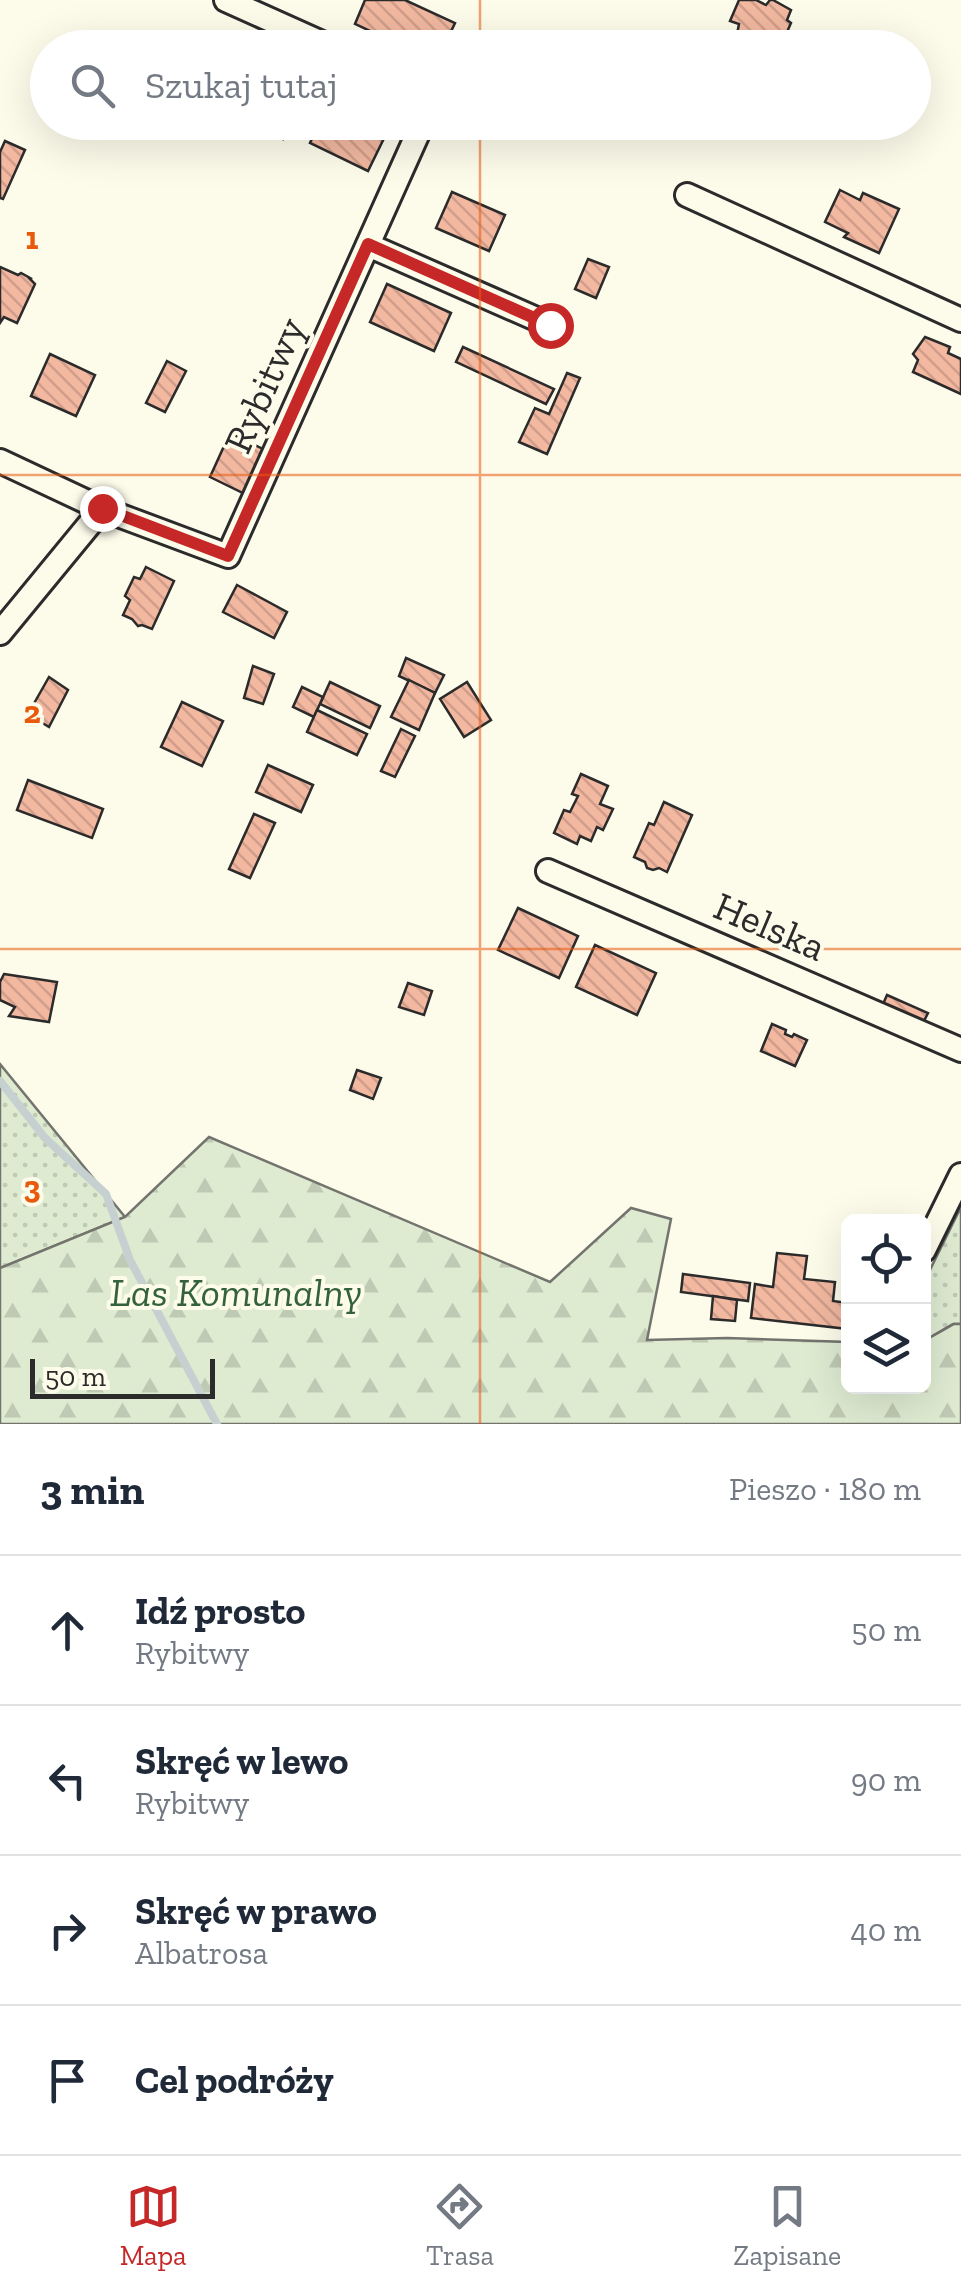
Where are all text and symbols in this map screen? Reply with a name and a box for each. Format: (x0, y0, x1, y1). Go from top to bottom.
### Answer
search box (30, 30, 931, 140)
icon: search (65, 58, 120, 113)
text: Szukaj tutaj (145, 62, 338, 108)
text: 1 (26, 219, 39, 257)
route start (528, 303, 574, 349)
street label: Rybitwy (213, 309, 315, 460)
route end (80, 486, 126, 532)
text: 2 (23, 693, 41, 731)
street label: Helska (707, 881, 833, 971)
text: 3 (23, 1168, 41, 1206)
map controls (841, 1214, 931, 1394)
button: locate (841, 1214, 931, 1304)
park label: Las Komunalny (110, 1268, 362, 1316)
button: layers (841, 1304, 931, 1394)
scale bar (30, 1354, 215, 1398)
text: 50 m (45, 1360, 106, 1393)
text: 3 min (40, 1464, 145, 1515)
text: Pieszo · 180 m (729, 1470, 921, 1508)
text: Idź prosto (135, 1588, 305, 1634)
icon: ahead (40, 1603, 95, 1658)
text: 50 m (851, 1611, 921, 1649)
text: Rybitwy (135, 1634, 249, 1672)
text: Skręć w lewo (135, 1738, 349, 1784)
icon: left (40, 1753, 95, 1808)
text: 90 m (851, 1761, 921, 1799)
text: Rybitwy (135, 1784, 249, 1822)
text: Skręć w prawo (135, 1888, 377, 1934)
icon: right (40, 1903, 95, 1958)
text: 40 m (850, 1911, 921, 1949)
text: Albatrosa (135, 1934, 268, 1972)
icon: arrive (40, 2053, 95, 2108)
text: Cel podróży (135, 2057, 334, 2103)
tab: Mapa (120, 2179, 187, 2272)
tab: Trasa (426, 2179, 494, 2272)
tab: Zapisane (733, 2179, 841, 2272)

